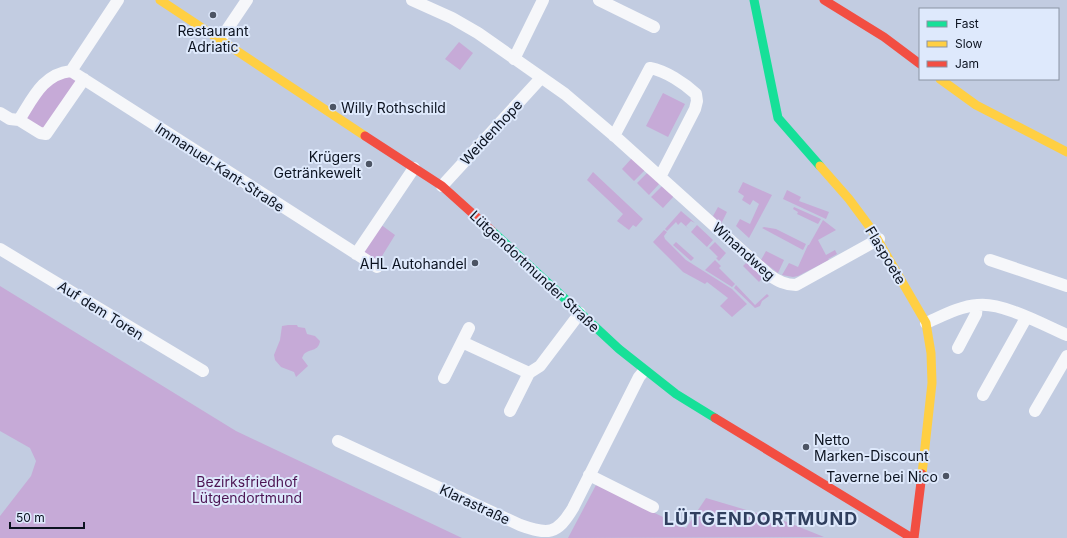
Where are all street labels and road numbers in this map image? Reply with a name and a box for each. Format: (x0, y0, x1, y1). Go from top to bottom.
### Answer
street label: Weidenhope (456, 96, 526, 168)
street label: Immanuel-Kant-Straße (152, 119, 288, 215)
street label: Lütgendortmunder Straße (467, 206, 603, 336)
street label: Winandweg (709, 219, 779, 283)
street label: Flaspoete (862, 223, 910, 287)
street label: Auf dem Toren (55, 277, 147, 343)
street label: Klarastraße (437, 480, 513, 528)

